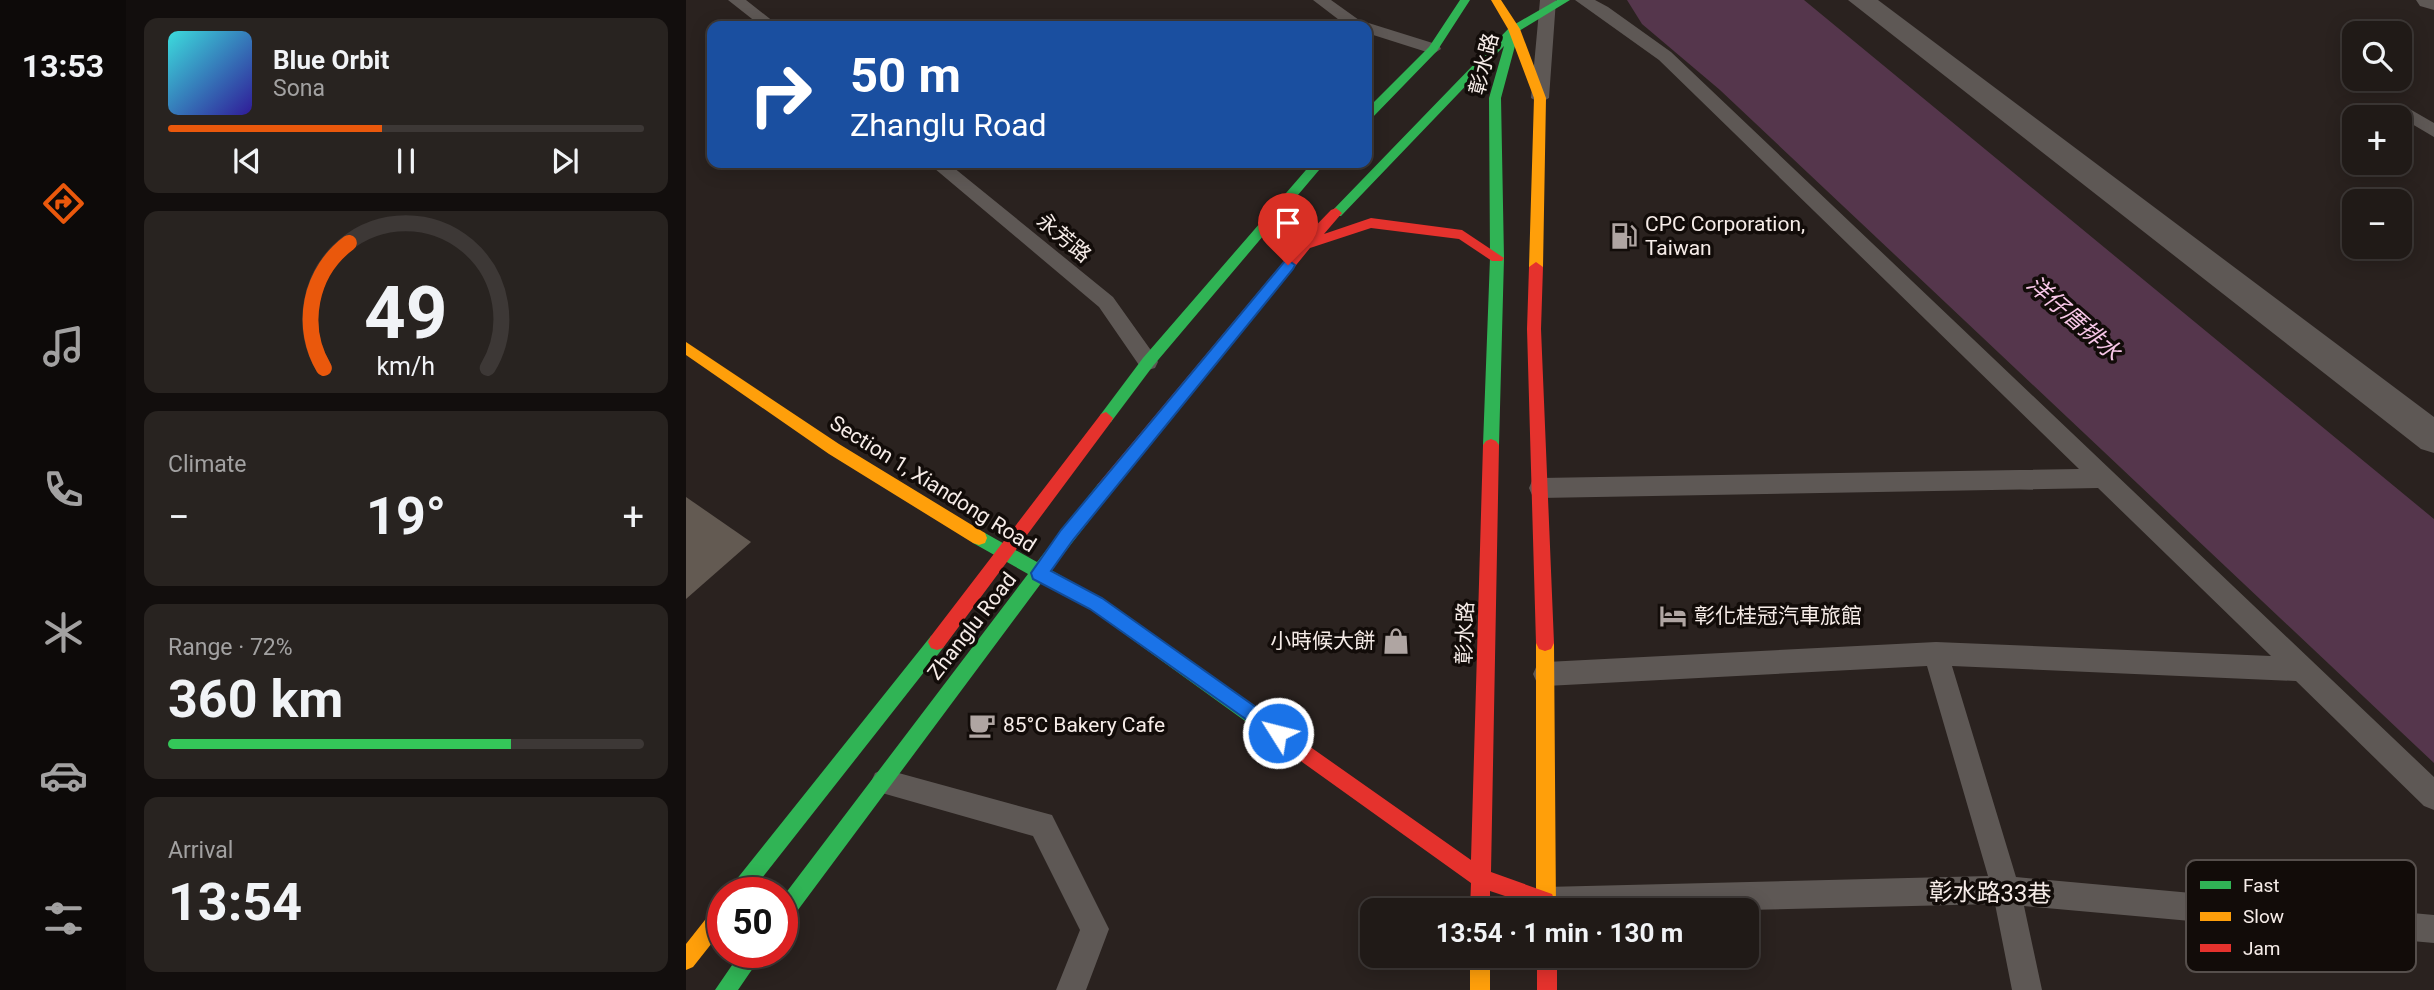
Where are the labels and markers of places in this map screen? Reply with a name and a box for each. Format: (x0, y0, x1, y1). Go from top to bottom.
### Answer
pin (1258, 193, 1318, 265)
place label: CPC Corporation, Taiwan (1645, 212, 1805, 260)
fuel station icon: CPC Corporation, Taiwan (1609, 221, 1639, 251)
hotel icon: 彰化桂冠汽車旅館 (1658, 601, 1688, 631)
place label: 彰化桂冠汽車旅館 (1694, 604, 1862, 628)
shop icon: 小時候大餅 (1381, 626, 1411, 656)
place label: 小時候大餅 (1270, 629, 1375, 653)
cafe icon: 85°C Bakery Cafe (967, 710, 997, 740)
place label: 85°C Bakery Cafe (1003, 713, 1165, 737)

